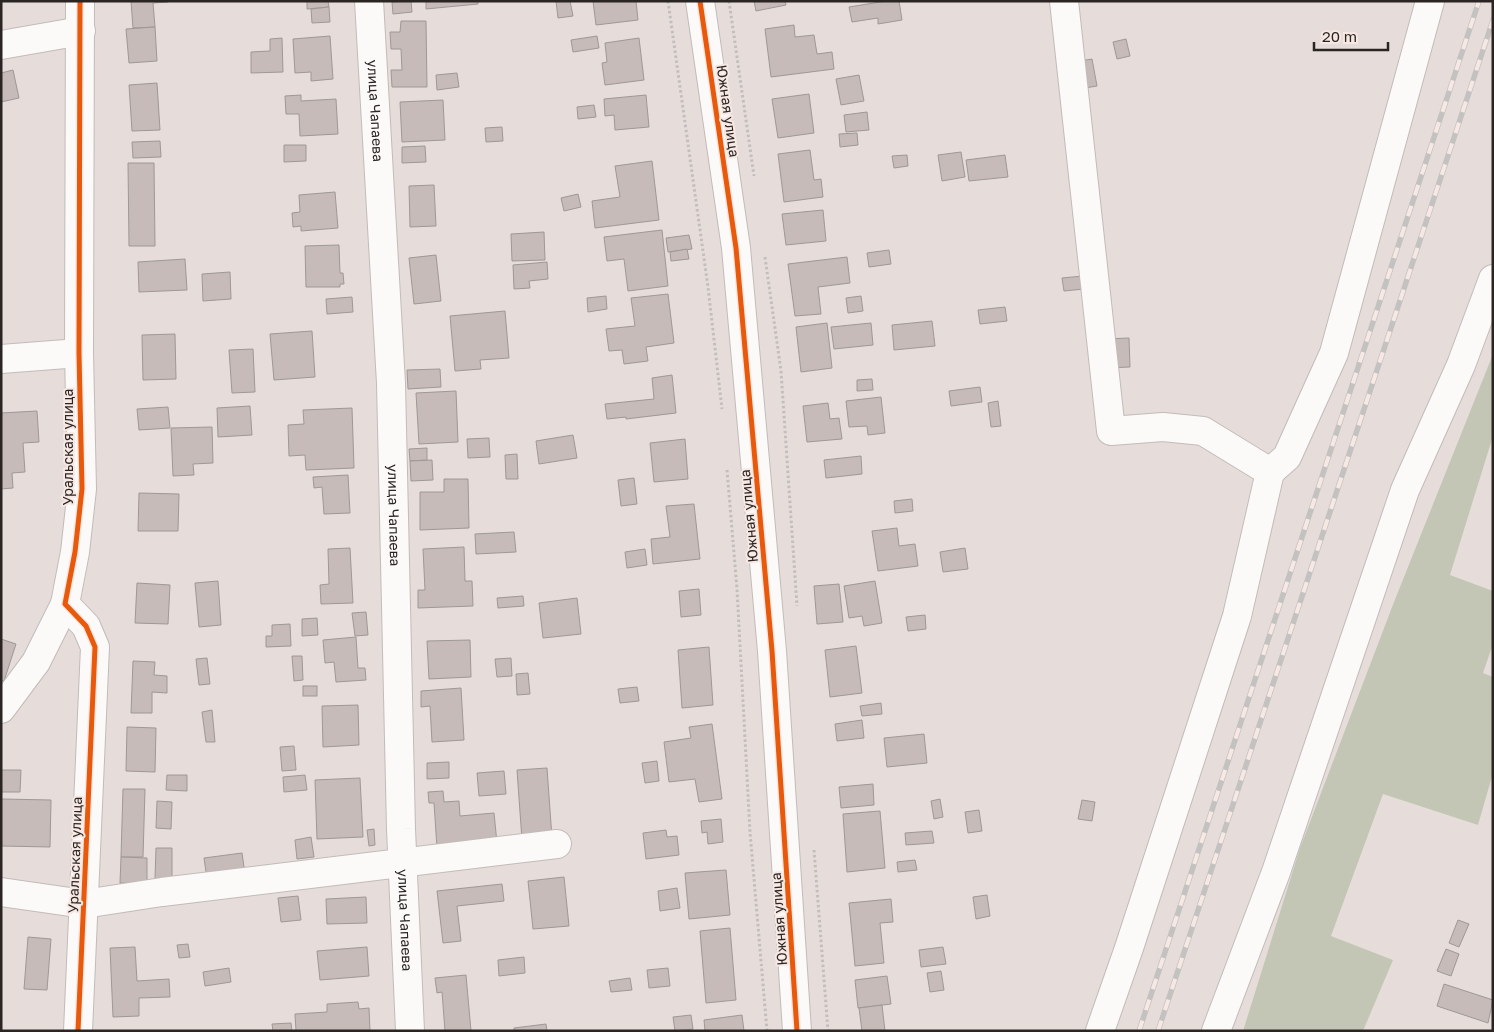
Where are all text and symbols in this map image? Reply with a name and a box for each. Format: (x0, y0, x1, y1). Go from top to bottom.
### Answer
scale bar (1314, 20, 1388, 52)
text: 20 m (1322, 27, 1357, 45)
street label: улица Чапаева (364, 59, 387, 162)
street label: Южная улица (714, 64, 743, 158)
street label: Уральская улица (59, 389, 76, 505)
street label: улица Чапаева (385, 464, 404, 567)
street label: Южная улица (736, 469, 761, 563)
street label: Уральская улица (64, 796, 85, 914)
street label: улица Чапаева (395, 869, 416, 972)
street label: Южная улица (767, 872, 790, 966)

